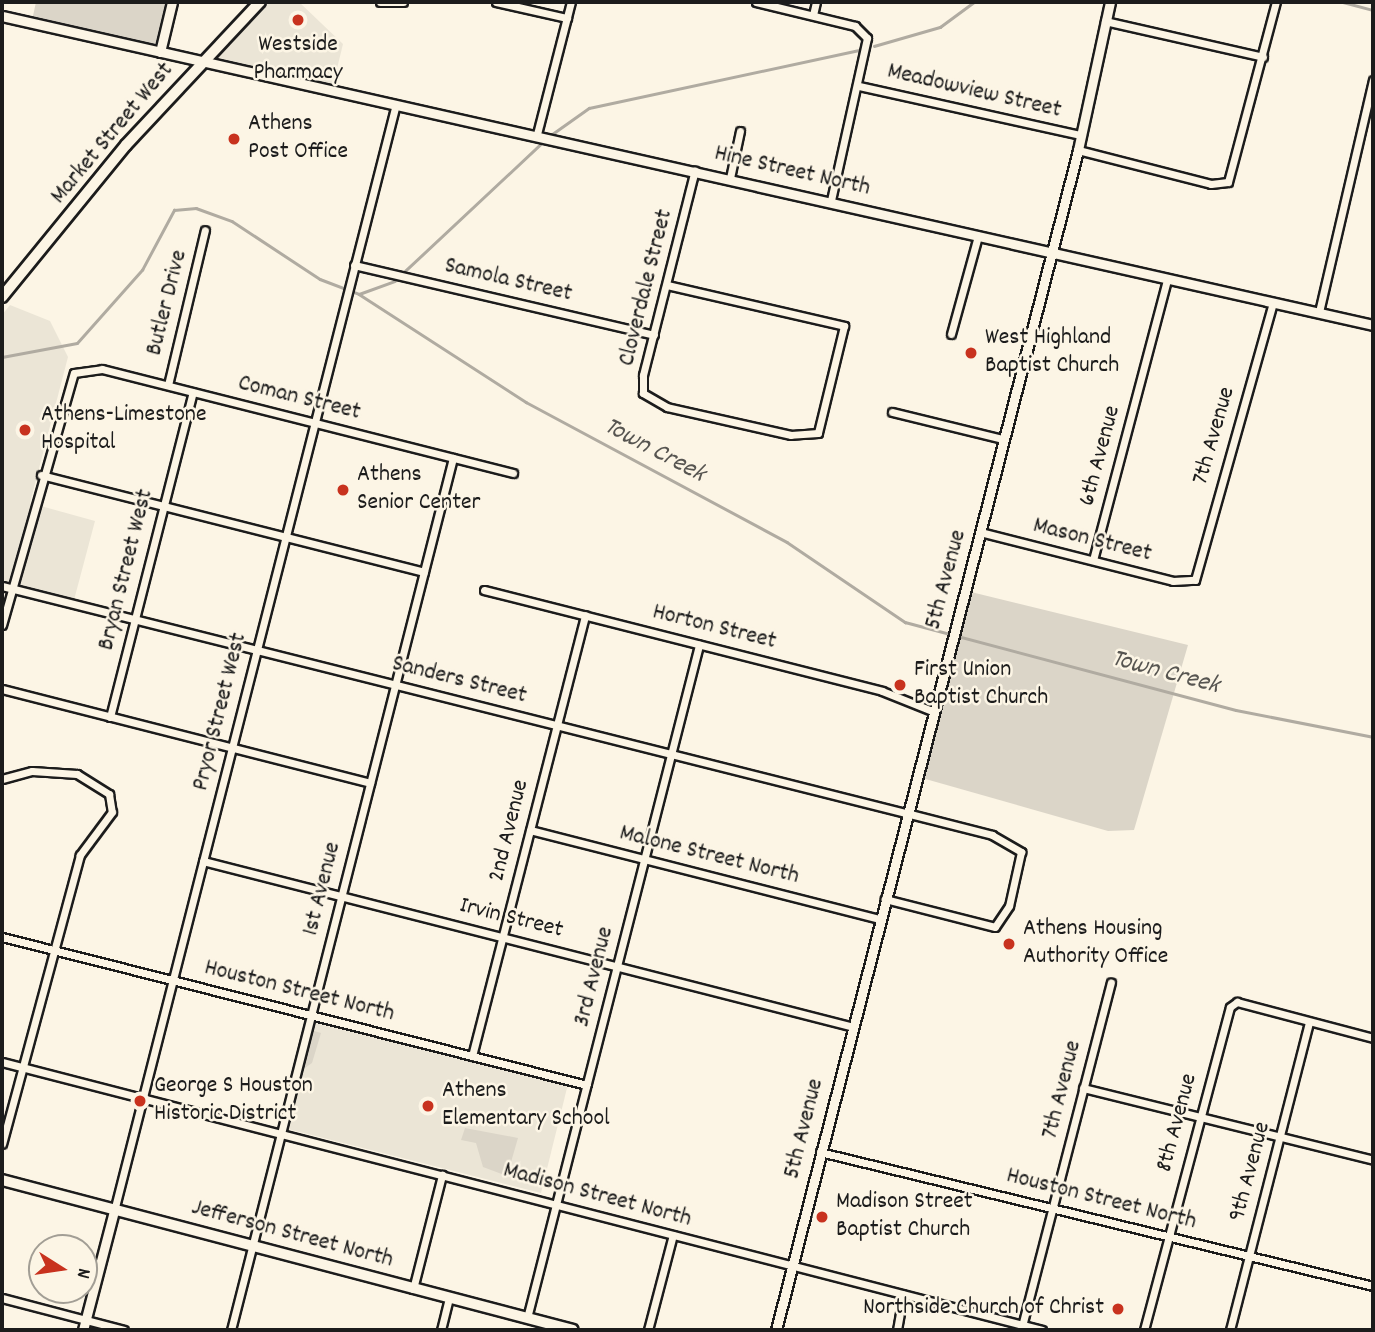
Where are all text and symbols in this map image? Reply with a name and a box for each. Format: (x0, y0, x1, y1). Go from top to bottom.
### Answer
marker: Westside Pharmacy (290, 12, 306, 28)
place label: Westside Pharmacy (253, 32, 343, 88)
street label: Market Street West (45, 57, 181, 211)
street label: Meadowview Street (884, 58, 1064, 126)
place label: Athens Post Office (248, 111, 348, 167)
marker: Athens Post Office (226, 131, 242, 147)
street label: Hine Street North (711, 140, 873, 204)
street label: Cloverdale Street (614, 207, 680, 369)
street label: Butler Drive (141, 247, 195, 359)
street label: Samola Street (442, 252, 574, 310)
place label: West Highland Baptist Church (985, 325, 1119, 381)
marker: West Highland Baptist Church (963, 345, 979, 361)
street label: Coman Street (235, 370, 363, 428)
street label: 7th Avenue (1187, 384, 1243, 488)
place label: Athens-Limestone Hospital (41, 402, 206, 458)
street label: 6th Avenue (1074, 403, 1128, 509)
water label: Town Creek (598, 411, 710, 491)
marker: Athens-Limestone Hospital (15, 420, 35, 440)
place label: Athens Senior Center (357, 462, 481, 518)
marker: Athens Senior Center (335, 482, 351, 498)
street label: Bryan Street West (93, 486, 161, 654)
street label: Mason Street (1030, 512, 1154, 570)
street label: 5th Avenue (920, 527, 974, 633)
street label: Horton Street (649, 599, 779, 657)
street label: Pryor Street West (187, 630, 255, 794)
water label: Town Creek (1108, 644, 1222, 702)
street label: Sanders Street (389, 650, 529, 712)
place label: First Union Baptist Church (914, 657, 1048, 713)
marker: First Union Baptist Church (892, 677, 908, 693)
street label: 2nd Avenue (483, 777, 537, 885)
street label: Malone Street North (616, 820, 802, 892)
street label: 1st Avenue (297, 839, 349, 939)
street label: Irvin Street (456, 892, 566, 946)
place label: Athens Housing Authority Office (1023, 916, 1168, 972)
street label: 3rd Avenue (569, 924, 621, 1030)
marker: Athens Housing Authority Office (1001, 936, 1017, 952)
street label: Houston Street North (201, 954, 397, 1030)
street label: 7th Avenue (1037, 1038, 1089, 1142)
street label: 8th Avenue (1151, 1071, 1205, 1175)
place label: George S Houston Historic District (154, 1073, 313, 1129)
street label: 5th Avenue (779, 1076, 831, 1182)
place label: Athens Elementary School (442, 1078, 610, 1134)
marker: George S Houston Historic District (132, 1093, 148, 1109)
marker: Athens Elementary School (420, 1098, 436, 1114)
street label: 9th Avenue (1224, 1119, 1278, 1225)
street label: Madison Street North (500, 1157, 694, 1235)
street label: Houston Street North (1003, 1162, 1199, 1238)
place label: Madison Street Baptist Church (836, 1189, 973, 1245)
street label: Jefferson Street North (188, 1194, 396, 1276)
marker: Madison Street Baptist Church (814, 1209, 830, 1225)
north arrow (28, 1234, 98, 1304)
text: N (68, 1266, 96, 1280)
place label: Northside Church of Christ (863, 1295, 1104, 1323)
marker: Northside Church of Christ (1110, 1301, 1126, 1317)

